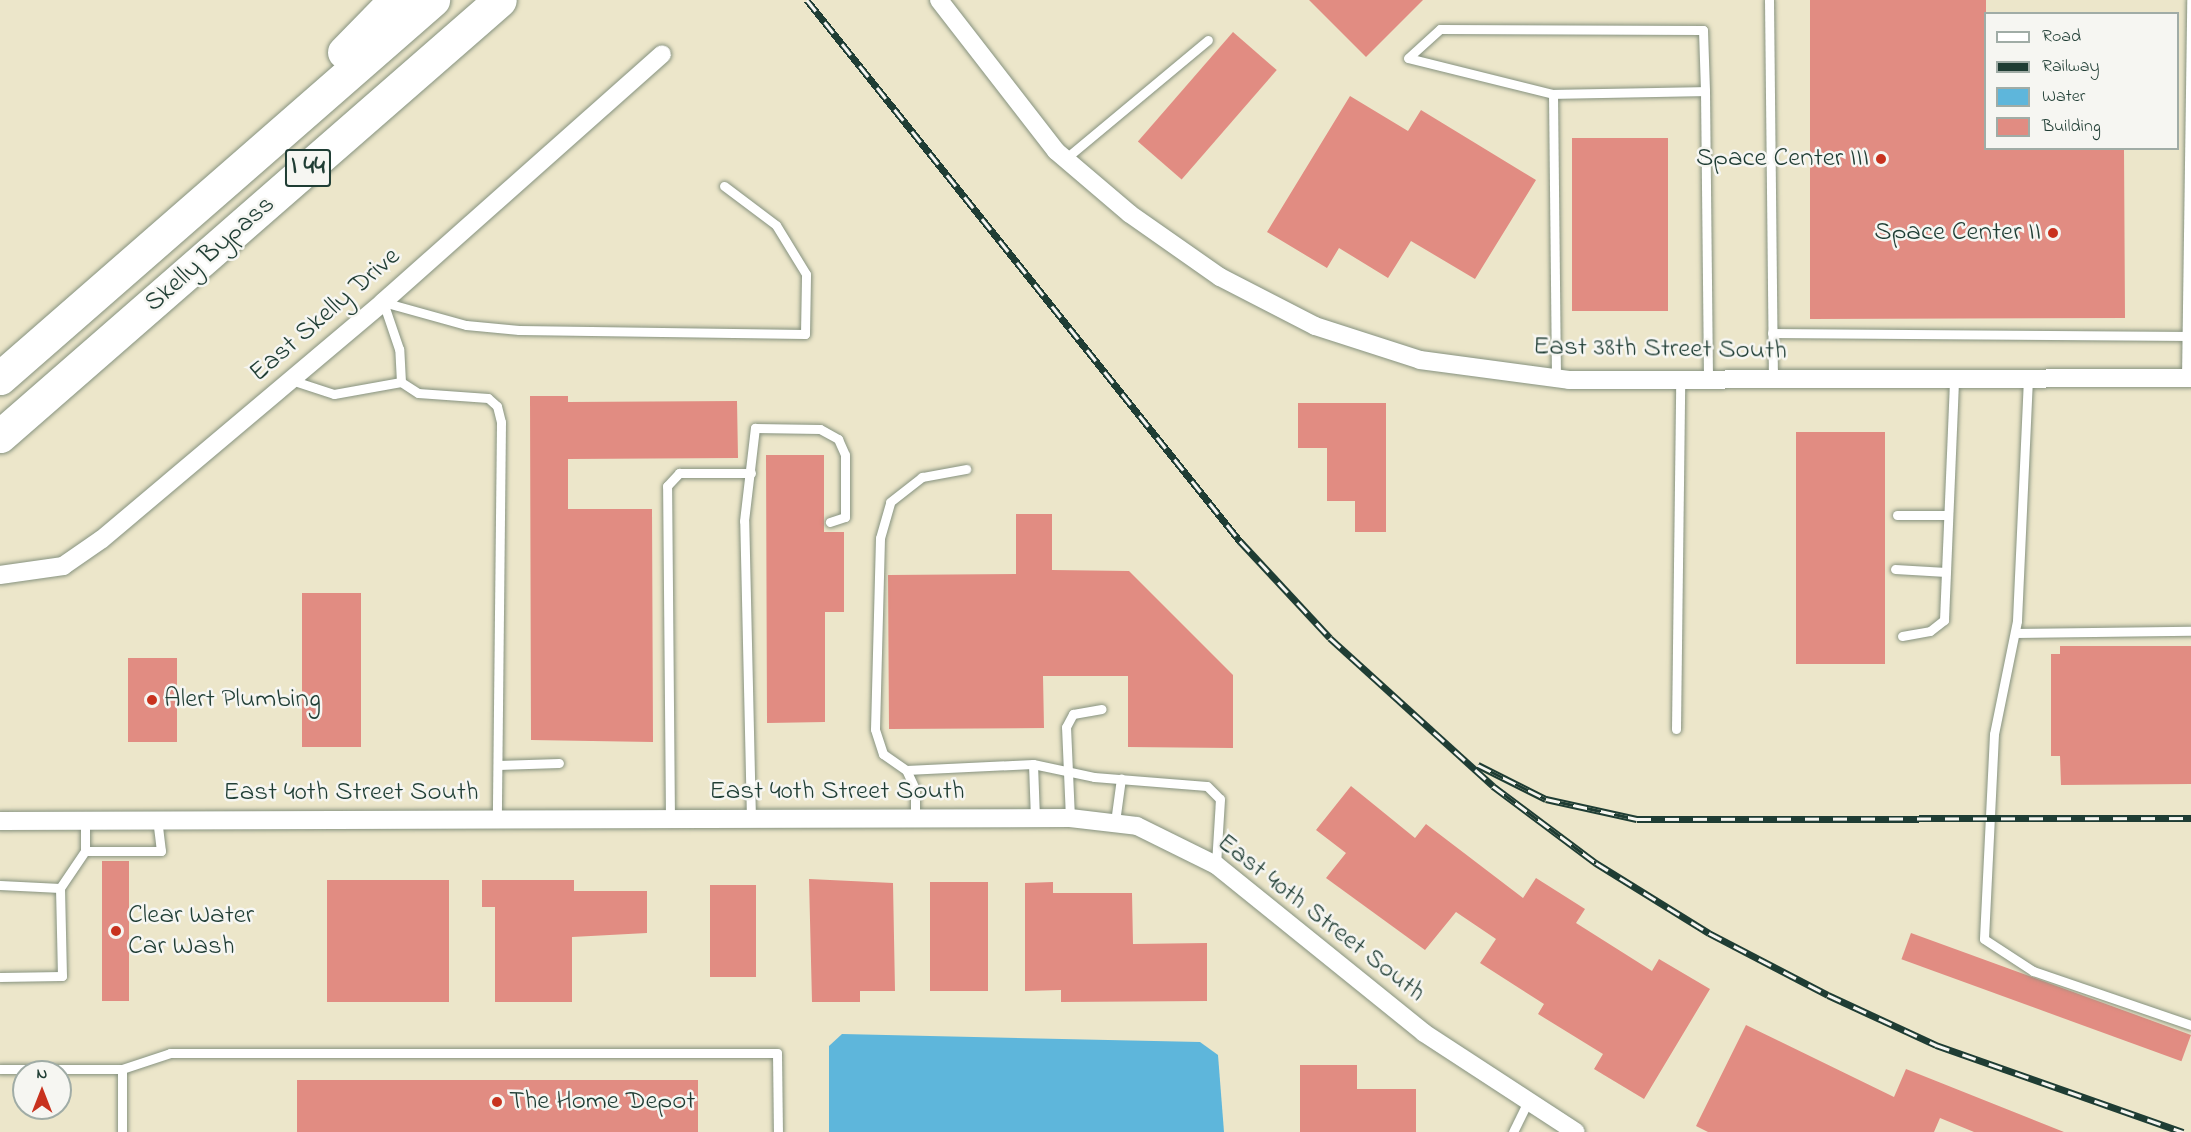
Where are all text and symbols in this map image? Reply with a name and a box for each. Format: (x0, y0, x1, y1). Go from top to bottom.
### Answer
legend (1984, 12, 2179, 150)
text: Road (2042, 24, 2081, 50)
text: Railway (2042, 54, 2099, 80)
text: Water (2042, 84, 2085, 110)
text: Building (2042, 114, 2101, 140)
place label: Space Center III (1696, 143, 1869, 175)
road number: I 44 (284, 145, 332, 191)
marker: Space Center III (1874, 152, 1888, 166)
street label: Skelly Bypass (138, 189, 282, 319)
place label: Space Center II (1874, 217, 2041, 249)
marker: Space Center II (2046, 226, 2060, 240)
street label: East Skelly Drive (243, 241, 407, 389)
street label: East 38th Street South (1533, 331, 1787, 367)
place label: Alert Plumbing (164, 684, 321, 716)
marker: Alert Plumbing (145, 693, 159, 707)
street label: East 40th Street South (709, 776, 965, 808)
street label: East 40th Street South (223, 777, 479, 809)
street label: East 40th Street South (1210, 827, 1432, 1009)
place label: Clear Water Car Wash (128, 899, 254, 962)
marker: Clear Water Car Wash (109, 924, 123, 938)
north arrow (12, 1060, 72, 1120)
text: N (37, 1062, 47, 1086)
place label: The Home Depot (509, 1086, 695, 1118)
marker: The Home Depot (490, 1095, 504, 1109)

